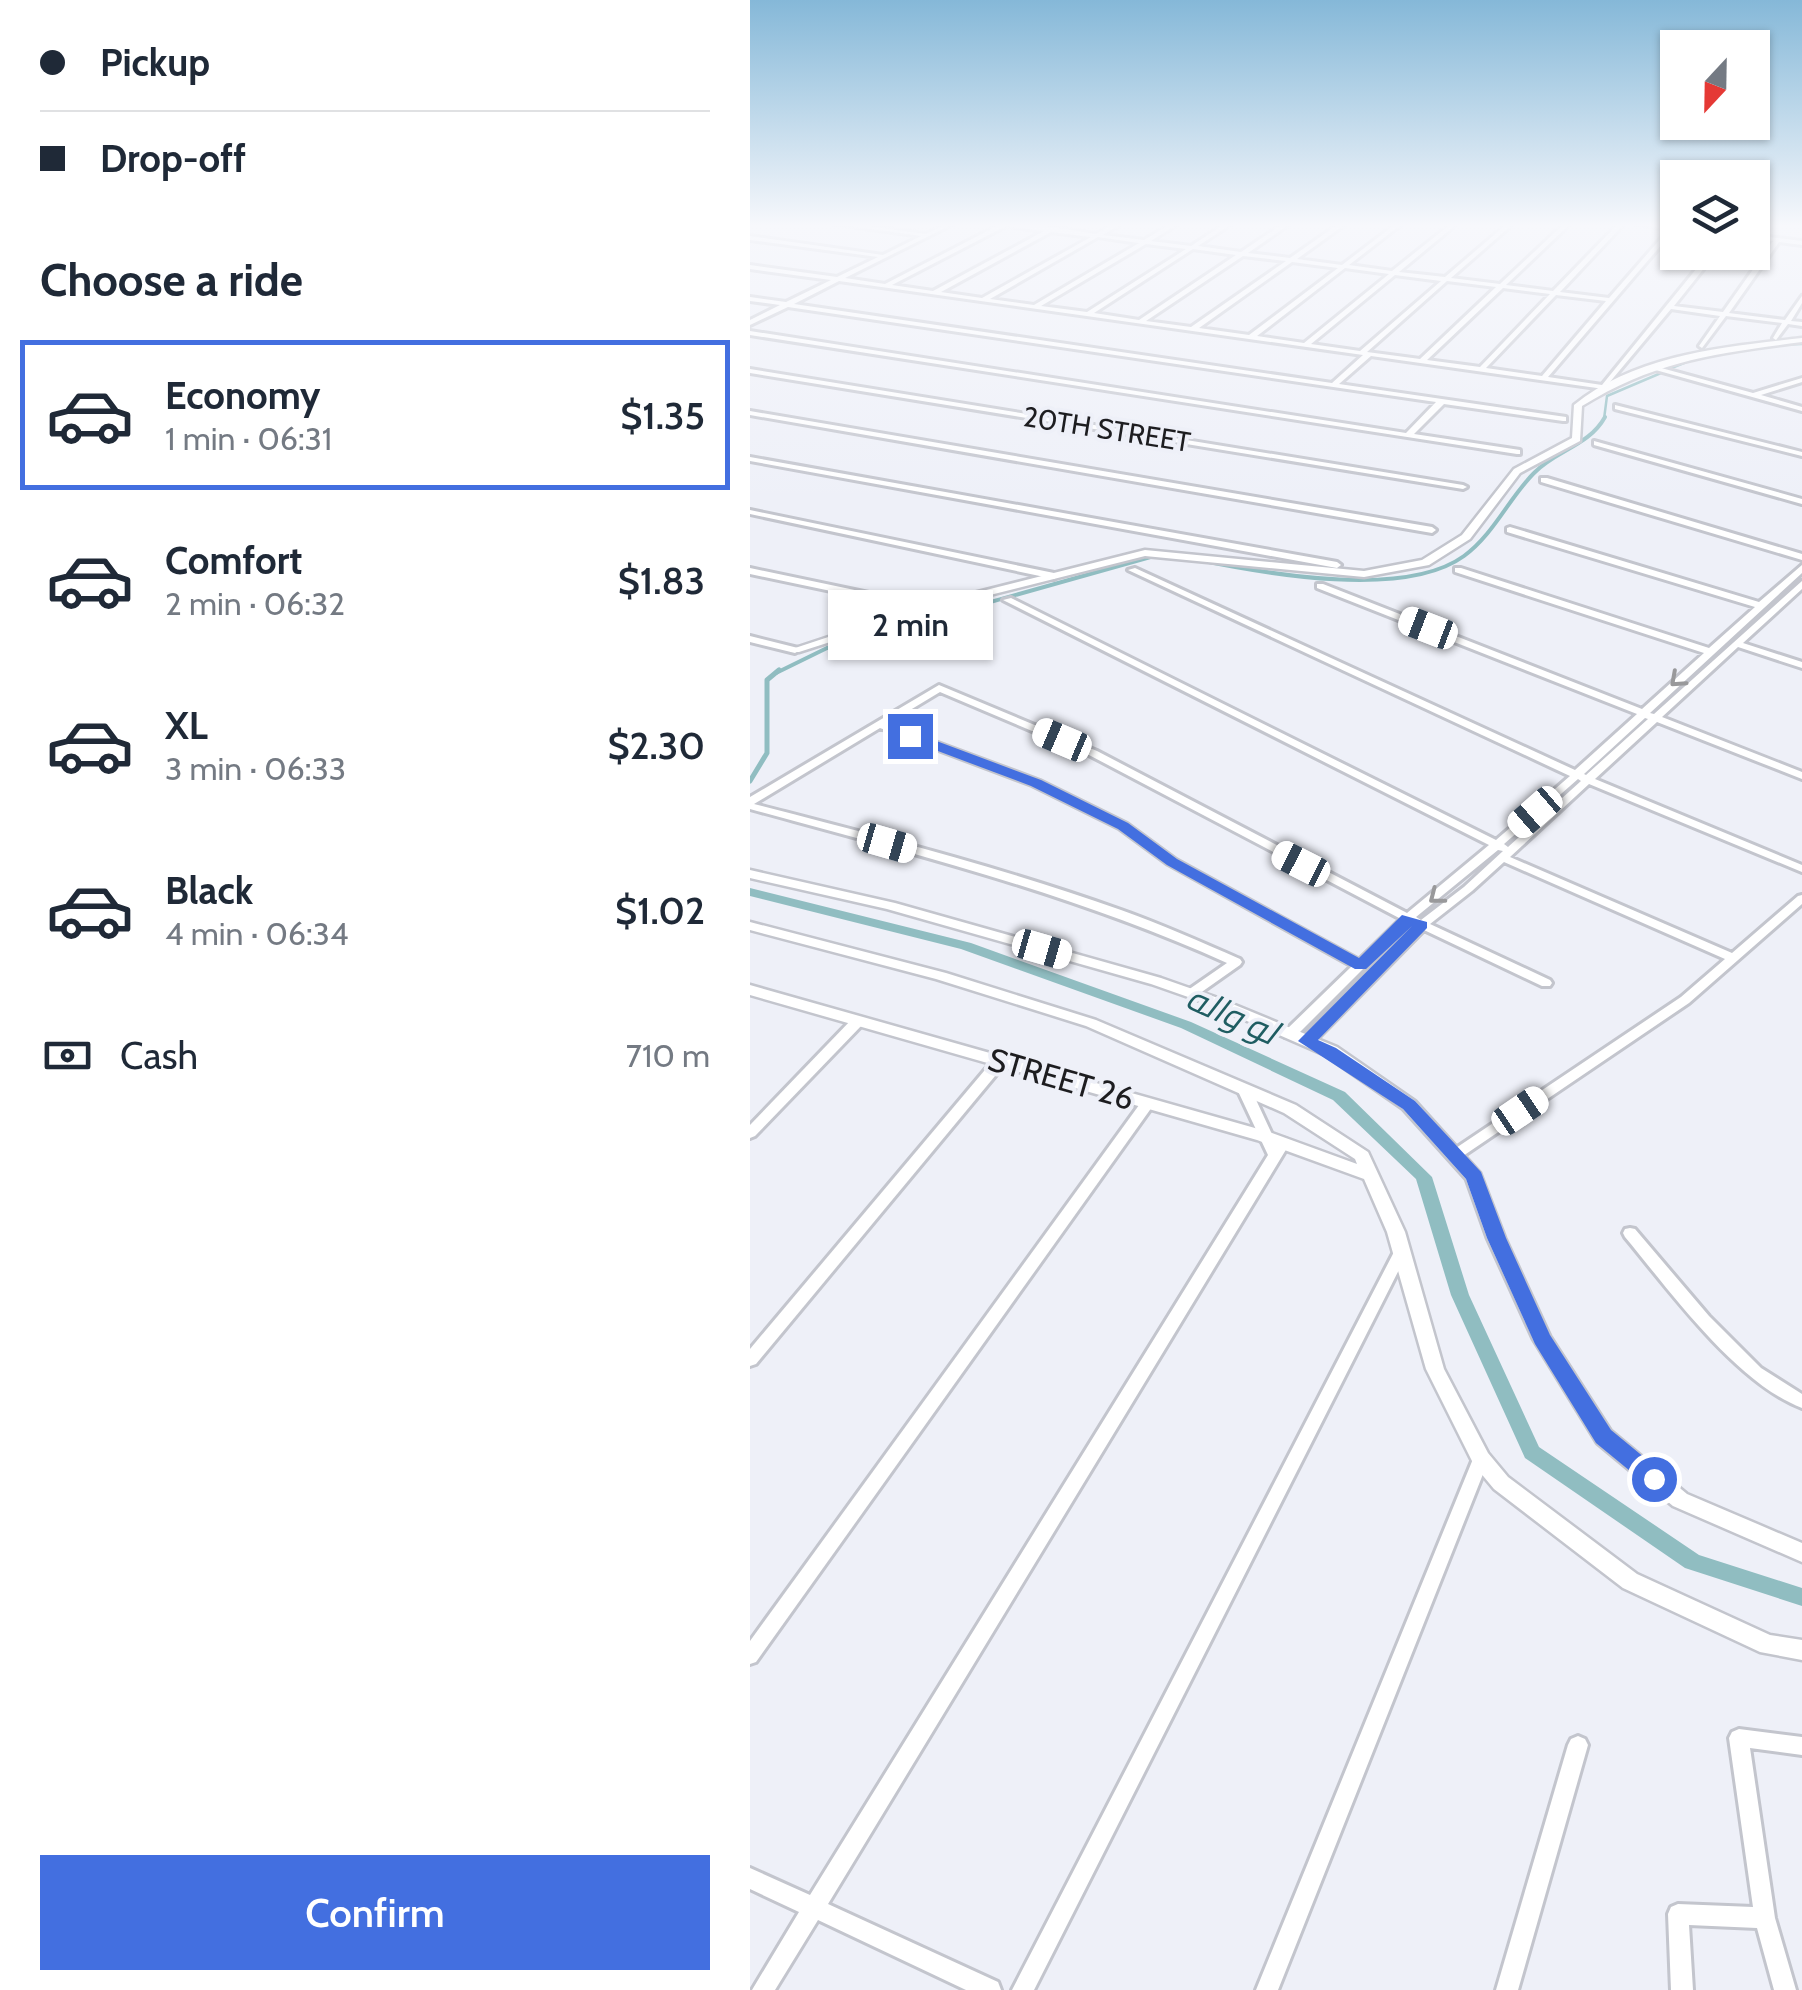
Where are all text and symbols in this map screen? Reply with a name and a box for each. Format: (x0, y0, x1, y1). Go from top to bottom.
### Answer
north arrow (1660, 30, 1770, 140)
map controls (1660, 30, 1770, 270)
text: Pickup (100, 39, 210, 86)
text: Drop-off (100, 135, 246, 182)
button: layers (1660, 160, 1770, 270)
text: Choose a ride (40, 253, 303, 307)
icon: car (45, 370, 135, 460)
text: Economy (165, 372, 320, 419)
text: $1.35 (620, 392, 705, 439)
street label: 20TH STREET (1021, 399, 1193, 459)
text: 1 min · 06:31 (165, 419, 332, 458)
icon: car (45, 535, 135, 625)
text: Comfort (165, 537, 302, 584)
text: $1.83 (618, 557, 705, 604)
text: 2 min · 06:32 (165, 584, 345, 623)
callout: 2 min (828, 591, 992, 661)
car (1395, 603, 1461, 653)
text: 2 min (872, 605, 949, 644)
one-way arrow (1670, 668, 1689, 686)
icon: car (45, 700, 135, 790)
text: XL (165, 702, 208, 749)
route end (888, 714, 933, 759)
car (1029, 714, 1095, 766)
text: $2.30 (607, 722, 705, 769)
text: 3 min · 06:33 (165, 749, 346, 788)
car (1503, 781, 1567, 843)
car (854, 820, 920, 866)
car (1267, 837, 1335, 891)
icon: car (45, 865, 135, 955)
text: Black (165, 867, 253, 914)
one-way arrow (1429, 885, 1447, 902)
text: $1.02 (615, 887, 705, 934)
text: 4 min · 06:34 (165, 914, 348, 953)
car (1009, 926, 1075, 972)
water label: لو واله (1180, 976, 1288, 1055)
icon: cash (40, 1028, 95, 1083)
text: Cash (120, 1032, 198, 1079)
text: 710 m (626, 1036, 710, 1075)
street label: STREET 26 (984, 1039, 1138, 1118)
car (1487, 1082, 1553, 1140)
route start (1632, 1457, 1677, 1502)
button: Confirm (40, 1855, 710, 1970)

